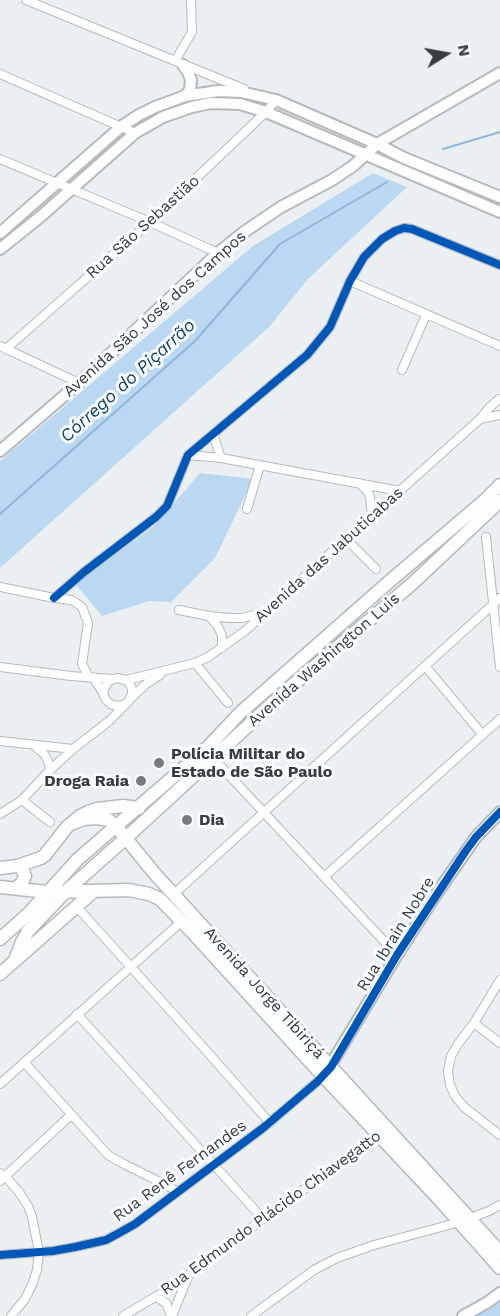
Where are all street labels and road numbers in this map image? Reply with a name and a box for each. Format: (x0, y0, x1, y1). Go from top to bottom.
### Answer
street label: Rua São Sebastião (82, 171, 204, 283)
street label: Avenida São José dos Campos (60, 227, 250, 401)
street label: Avenida das Jabuticabas (251, 483, 407, 627)
street label: Avenida Washington Luis (244, 589, 404, 731)
street label: Rua Ibrain Nobre (353, 873, 439, 995)
street label: Avenida Jorge Tibiriçá (200, 923, 328, 1063)
street label: Rua Renê Fernandes (110, 1116, 250, 1226)
street label: Rua Edmundo Plácido Chiavegatto (157, 1127, 385, 1299)

